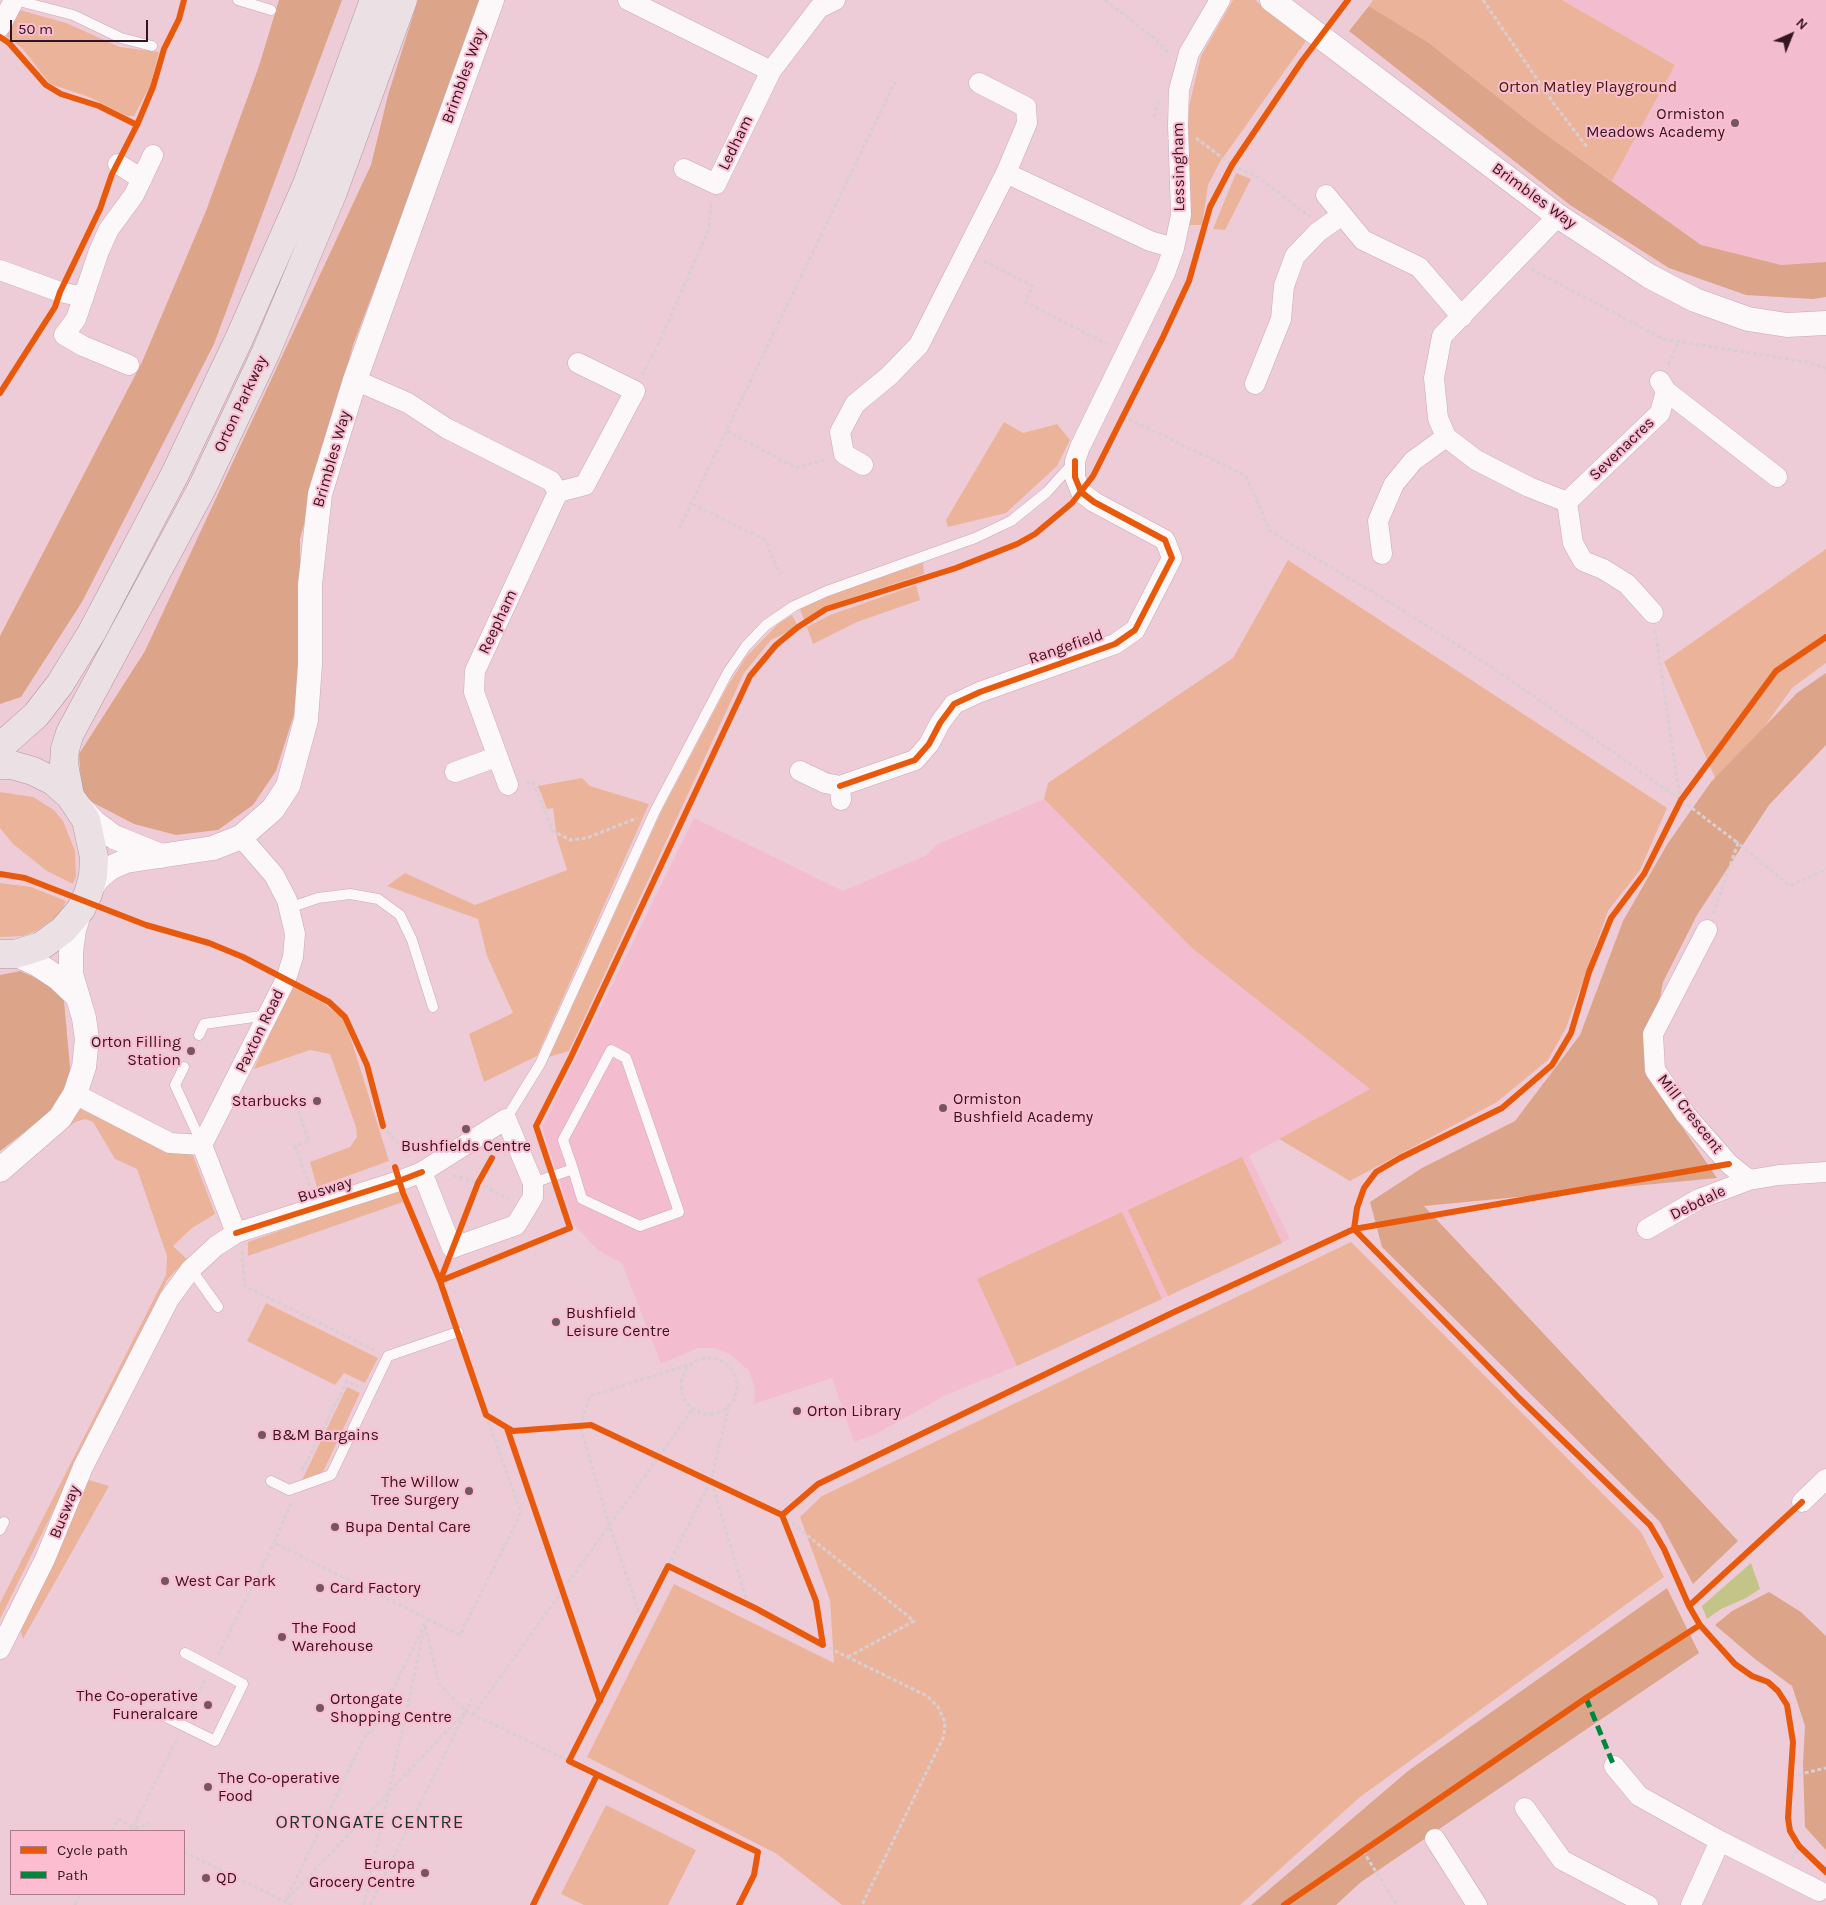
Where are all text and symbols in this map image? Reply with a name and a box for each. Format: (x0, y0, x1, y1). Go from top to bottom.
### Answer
scale bar (12, 10, 150, 42)
north arrow (1766, 10, 1816, 60)
text: N (1792, 14, 1811, 33)
text: 50 m (18, 20, 53, 38)
street label: Brimbles Way (438, 26, 490, 126)
park label: Orton Matley Playground (1499, 77, 1677, 97)
place label: Ormiston Meadows Academy (1586, 104, 1725, 142)
street label: Ledham (715, 112, 757, 174)
marker: Ormiston Meadows Academy (1729, 117, 1741, 129)
street label: Lessingham (1169, 122, 1189, 212)
street label: Brimbles Way (1488, 159, 1580, 233)
street label: Orton Parkway (210, 353, 272, 455)
street label: Brimbles Way (309, 408, 355, 510)
street label: Sevenacres (1585, 413, 1659, 485)
street label: Reepham (475, 587, 521, 657)
street label: Rangefield (1026, 625, 1106, 669)
street label: Paxton Road (231, 986, 289, 1076)
place label: Orton Filling Station (91, 1032, 181, 1070)
marker: Orton Filling Station (185, 1045, 197, 1057)
street label: Mill Crescent (1653, 1070, 1727, 1158)
place label: Ormiston Bushfield Academy (953, 1089, 1093, 1127)
place label: Starbucks (232, 1091, 307, 1111)
marker: Starbucks (311, 1095, 323, 1107)
marker: Ormiston Bushfield Academy (937, 1102, 949, 1114)
marker: Bushfields Centre (460, 1123, 472, 1135)
place label: Bushfields Centre (401, 1136, 531, 1156)
street label: Busway (295, 1173, 355, 1207)
street label: Debdale (1667, 1181, 1729, 1225)
place label: Bushfield Leisure Centre (566, 1303, 670, 1341)
marker: Bushfield Leisure Centre (550, 1316, 562, 1328)
place label: Orton Library (807, 1401, 901, 1421)
marker: Orton Library (791, 1405, 803, 1417)
place label: B&M Bargains (272, 1425, 379, 1445)
marker: B&M Bargains (256, 1429, 268, 1441)
place label: The Willow Tree Surgery (371, 1472, 459, 1510)
street label: Busway (46, 1482, 84, 1542)
marker: The Willow Tree Surgery (463, 1485, 475, 1497)
place label: Bupa Dental Care (345, 1517, 471, 1537)
marker: Bupa Dental Care (329, 1521, 341, 1533)
place label: West Car Park (175, 1571, 276, 1591)
marker: West Car Park (159, 1575, 171, 1587)
place label: Card Factory (330, 1578, 421, 1598)
marker: Card Factory (314, 1582, 326, 1594)
place label: The Food Warehouse (292, 1618, 373, 1656)
marker: The Food Warehouse (276, 1631, 288, 1643)
place label: The Co-operative Funeralcare (76, 1686, 198, 1724)
place label: Ortongate Shopping Centre (330, 1689, 452, 1727)
marker: The Co-operative Funeralcare (202, 1699, 214, 1711)
marker: Ortongate Shopping Centre (314, 1702, 326, 1714)
place label: The Co-operative Food (218, 1768, 340, 1806)
marker: The Co-operative Food (202, 1781, 214, 1793)
district label: ORTONGATE CENTRE (274, 1812, 466, 1834)
legend (10, 1830, 185, 1895)
text: Cycle path (57, 1841, 128, 1859)
place label: Europa Grocery Centre (309, 1854, 415, 1892)
text: Path (57, 1866, 88, 1884)
marker: Europa Grocery Centre (419, 1867, 431, 1879)
place label: QD (216, 1868, 237, 1888)
marker: QD (200, 1872, 212, 1884)

